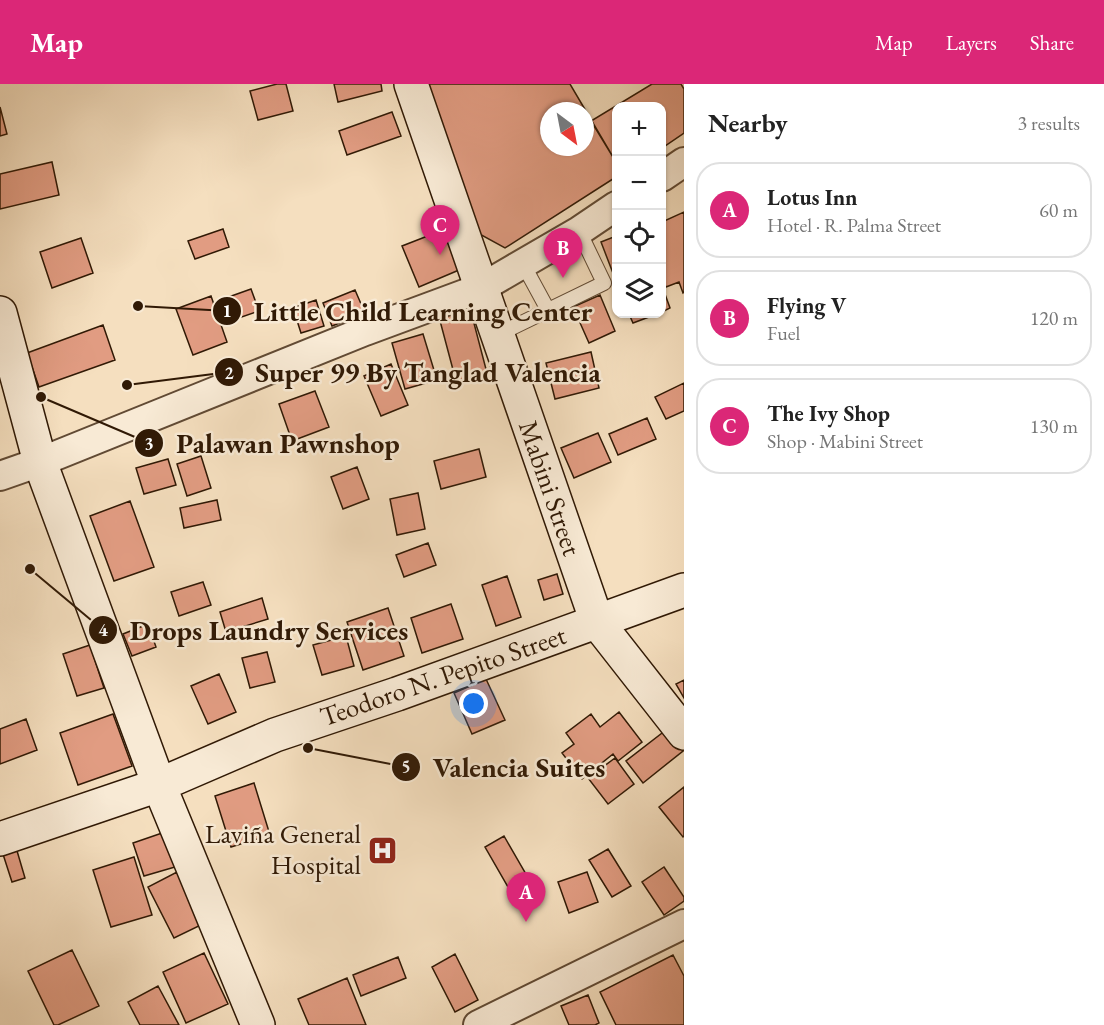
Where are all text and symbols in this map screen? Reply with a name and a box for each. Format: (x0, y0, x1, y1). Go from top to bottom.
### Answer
text: Map (30, 24, 83, 60)
text: Map (875, 29, 913, 56)
text: Layers (946, 29, 997, 56)
text: Share (1030, 29, 1074, 56)
north arrow (540, 102, 594, 156)
map controls (612, 102, 666, 318)
button: + (612, 102, 666, 156)
text: Nearby (708, 106, 788, 140)
text: 3 results (1017, 110, 1080, 136)
button: − (612, 156, 666, 210)
text: Lotus Inn (767, 183, 858, 212)
text: A (722, 197, 737, 223)
text: 60 m (1039, 197, 1078, 223)
pin: C (420, 206, 460, 255)
button: locate (612, 210, 666, 264)
text: Hotel · R. Palma Street (767, 212, 941, 238)
pin: B (544, 228, 582, 278)
button: layers (612, 264, 666, 318)
callout: Little Child Learning Center (212, 288, 604, 334)
text: Flying V (767, 291, 846, 320)
text: Little Child Learning Center (254, 293, 593, 329)
text: 1 (222, 299, 232, 322)
text: B (723, 305, 736, 331)
text: 120 m (1030, 305, 1078, 331)
text: Fuel (767, 320, 800, 346)
callout: Super 99 By Tanglad Valencia (214, 349, 613, 395)
text: Super 99 By Tanglad Valencia (255, 354, 602, 390)
text: 2 (224, 361, 234, 384)
text: The Ivy Shop (767, 399, 890, 428)
text: C (722, 413, 737, 439)
text: 130 m (1030, 413, 1078, 439)
street label: Mabini Street (511, 416, 590, 561)
callout: Palawan Pawnshop (134, 420, 411, 466)
text: Palawan Pawnshop (176, 425, 400, 461)
text: Shop · Mabini Street (767, 428, 923, 454)
text: 3 (144, 432, 154, 455)
callout: Drops Laundry Services (88, 607, 420, 653)
text: Drops Laundry Services (130, 612, 408, 648)
street label: Teodoro N. Pepito Street (315, 617, 571, 734)
text: 4 (98, 618, 108, 641)
your location (459, 689, 488, 718)
callout: Valencia Suites (391, 744, 618, 790)
text: Valencia Suites (433, 749, 605, 785)
text: 5 (401, 755, 411, 778)
place label: Laviña General Hospital (205, 816, 361, 882)
hospital icon: Laviña General Hospital (366, 834, 398, 866)
pin: A (506, 872, 546, 922)

